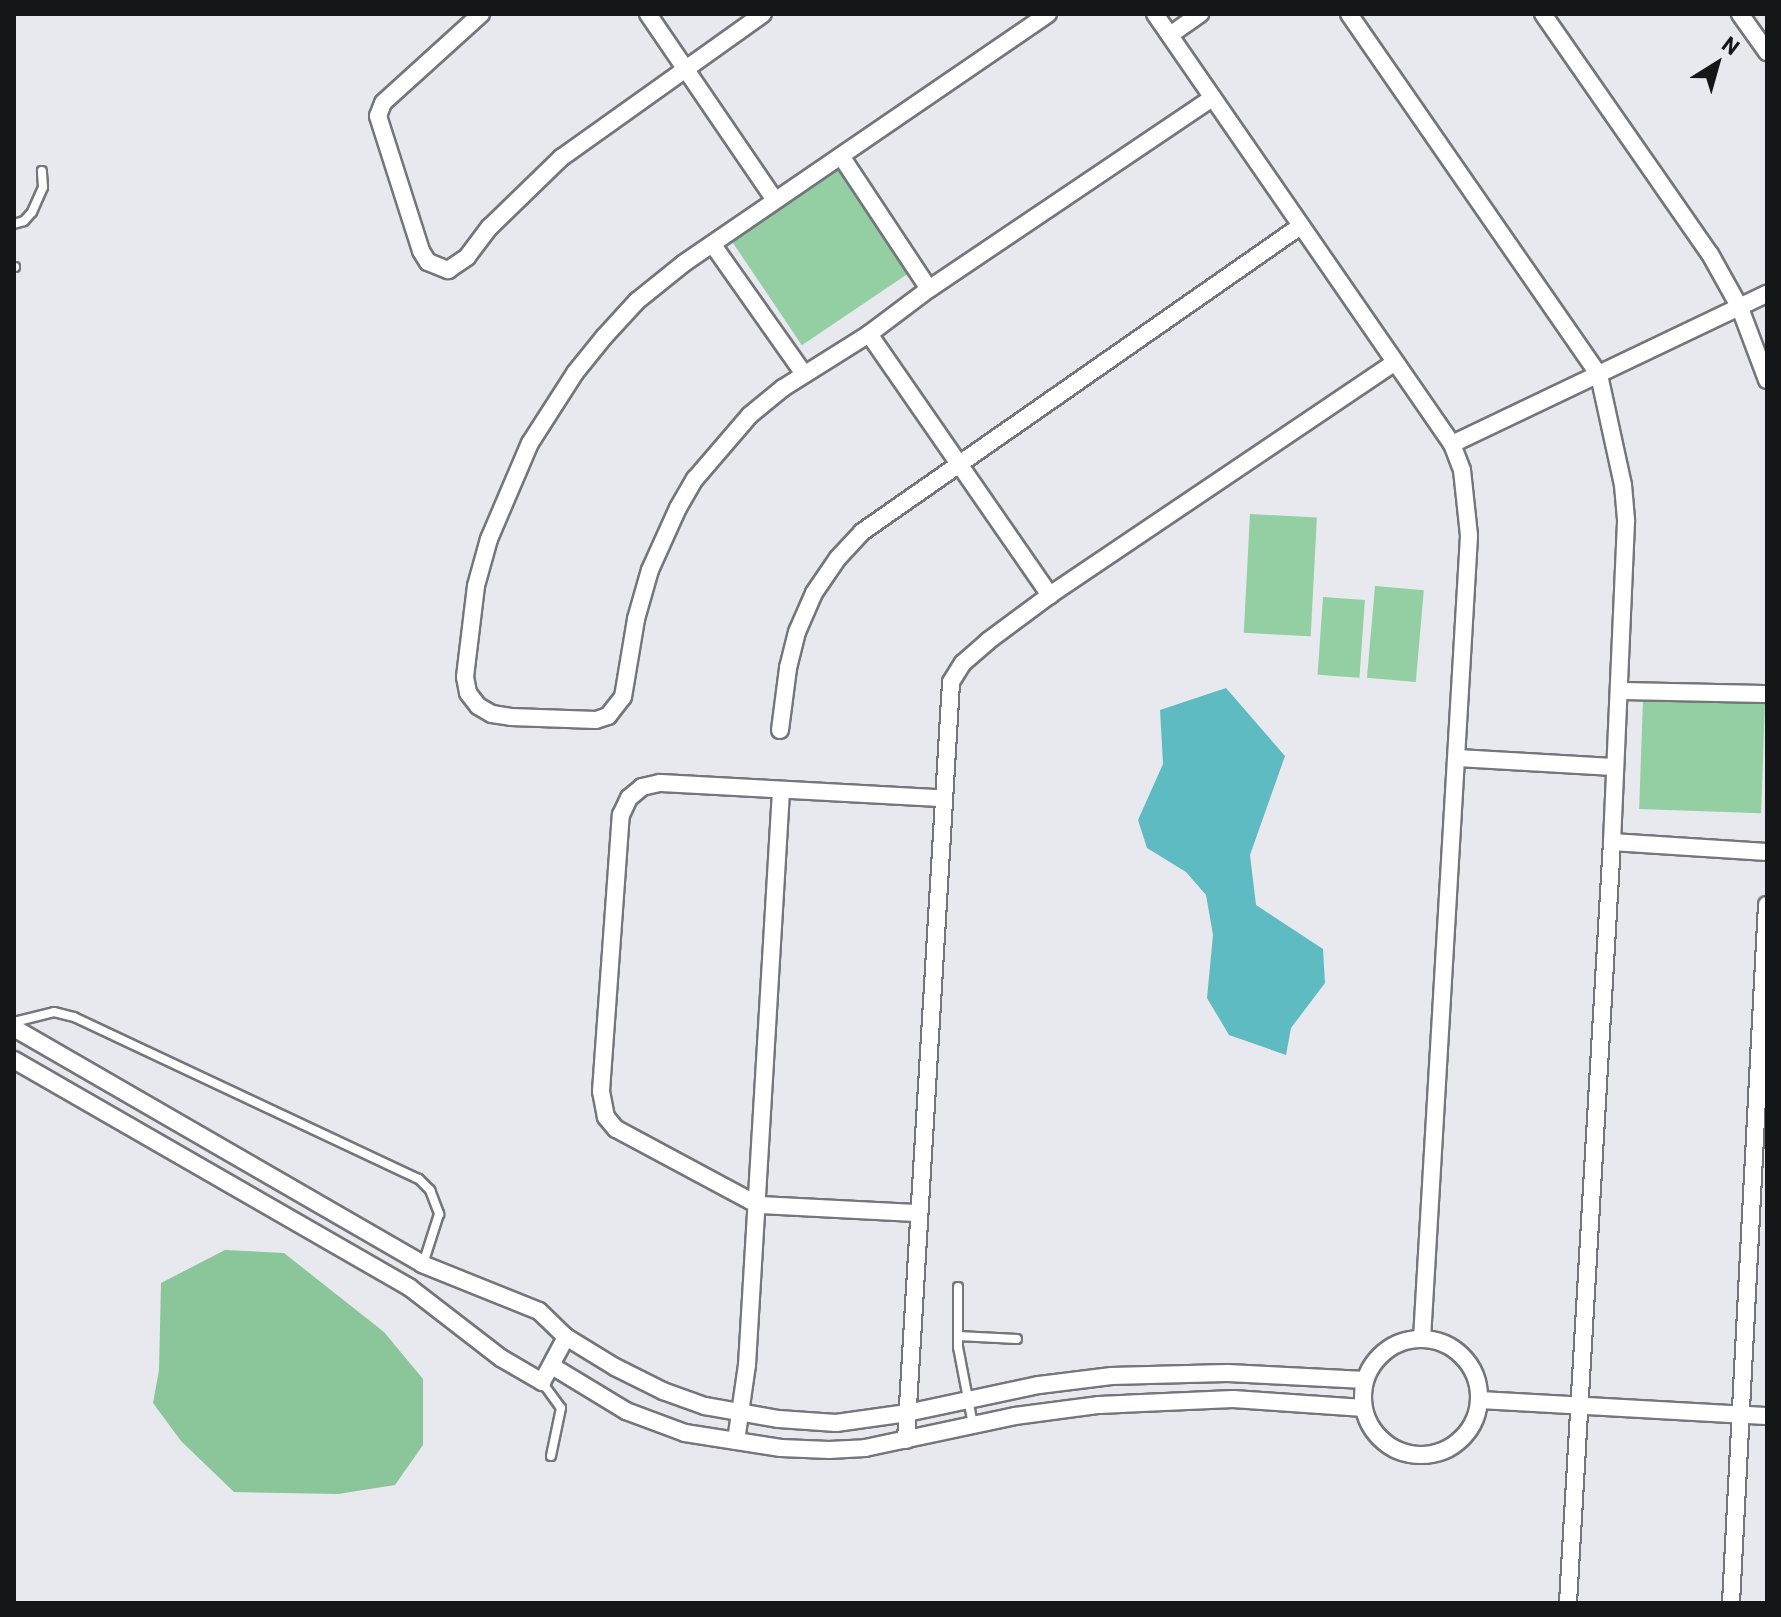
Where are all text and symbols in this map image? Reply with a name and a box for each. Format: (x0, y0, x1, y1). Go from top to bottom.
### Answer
north arrow (1677, 24, 1757, 104)
text: N (1718, 30, 1745, 60)

